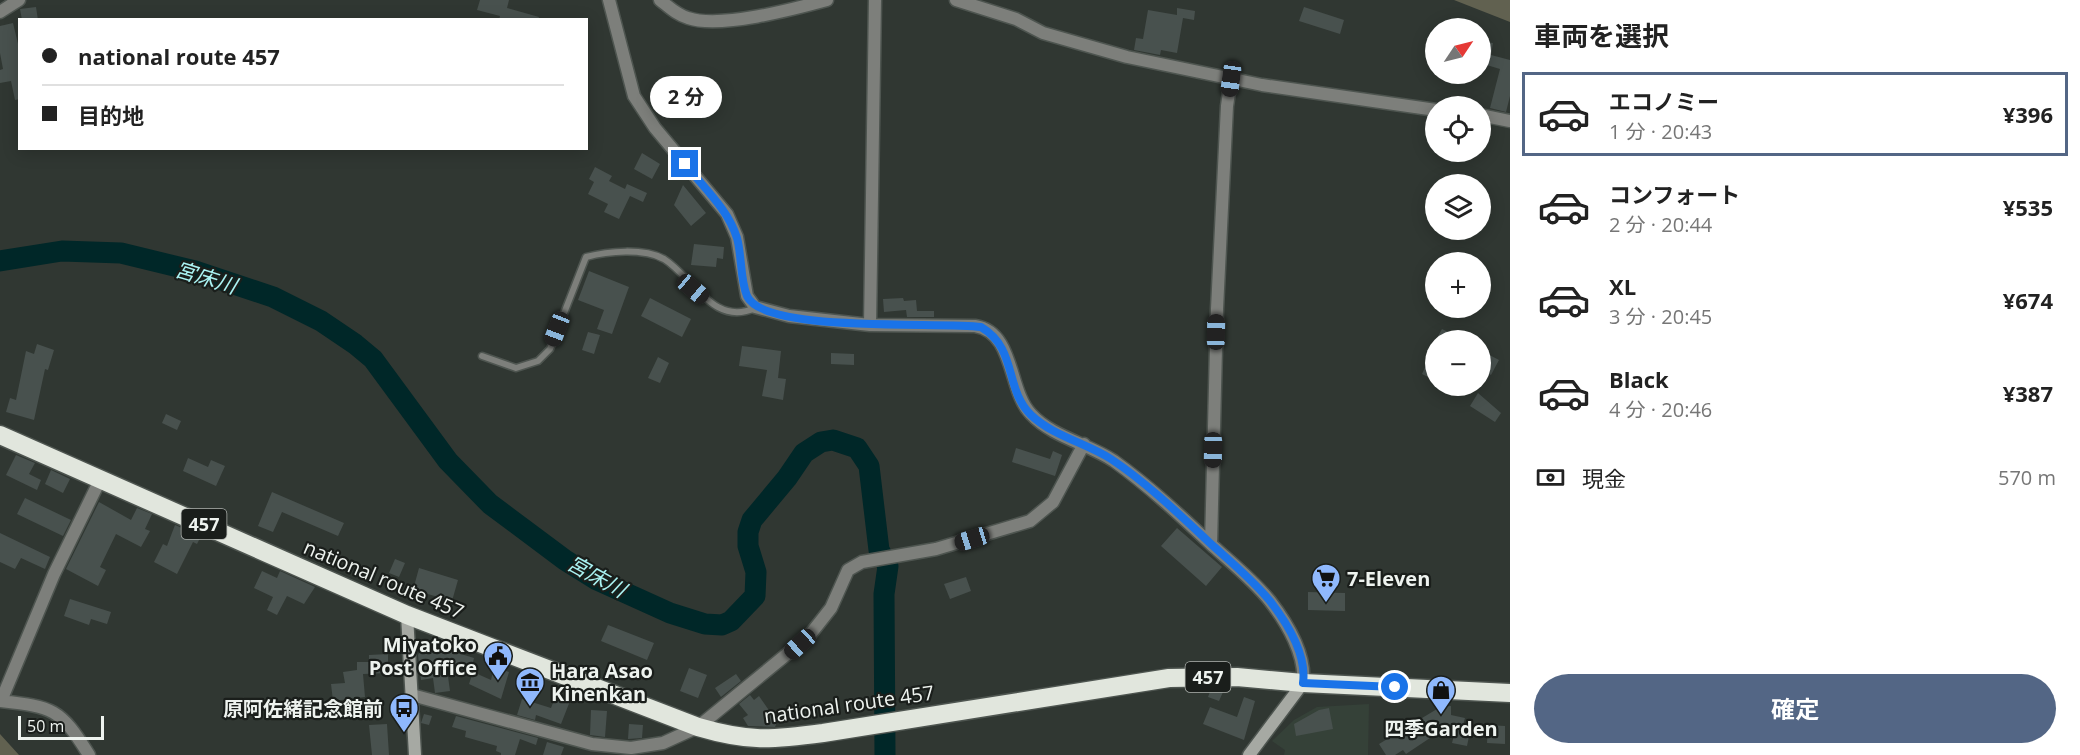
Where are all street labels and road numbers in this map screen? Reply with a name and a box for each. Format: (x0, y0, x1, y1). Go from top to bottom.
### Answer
road number: 457 (182, 509, 226, 539)
street label: national route 457 (300, 533, 468, 625)
road number: 457 (1186, 662, 1230, 692)
street label: national route 457 (762, 679, 936, 729)

